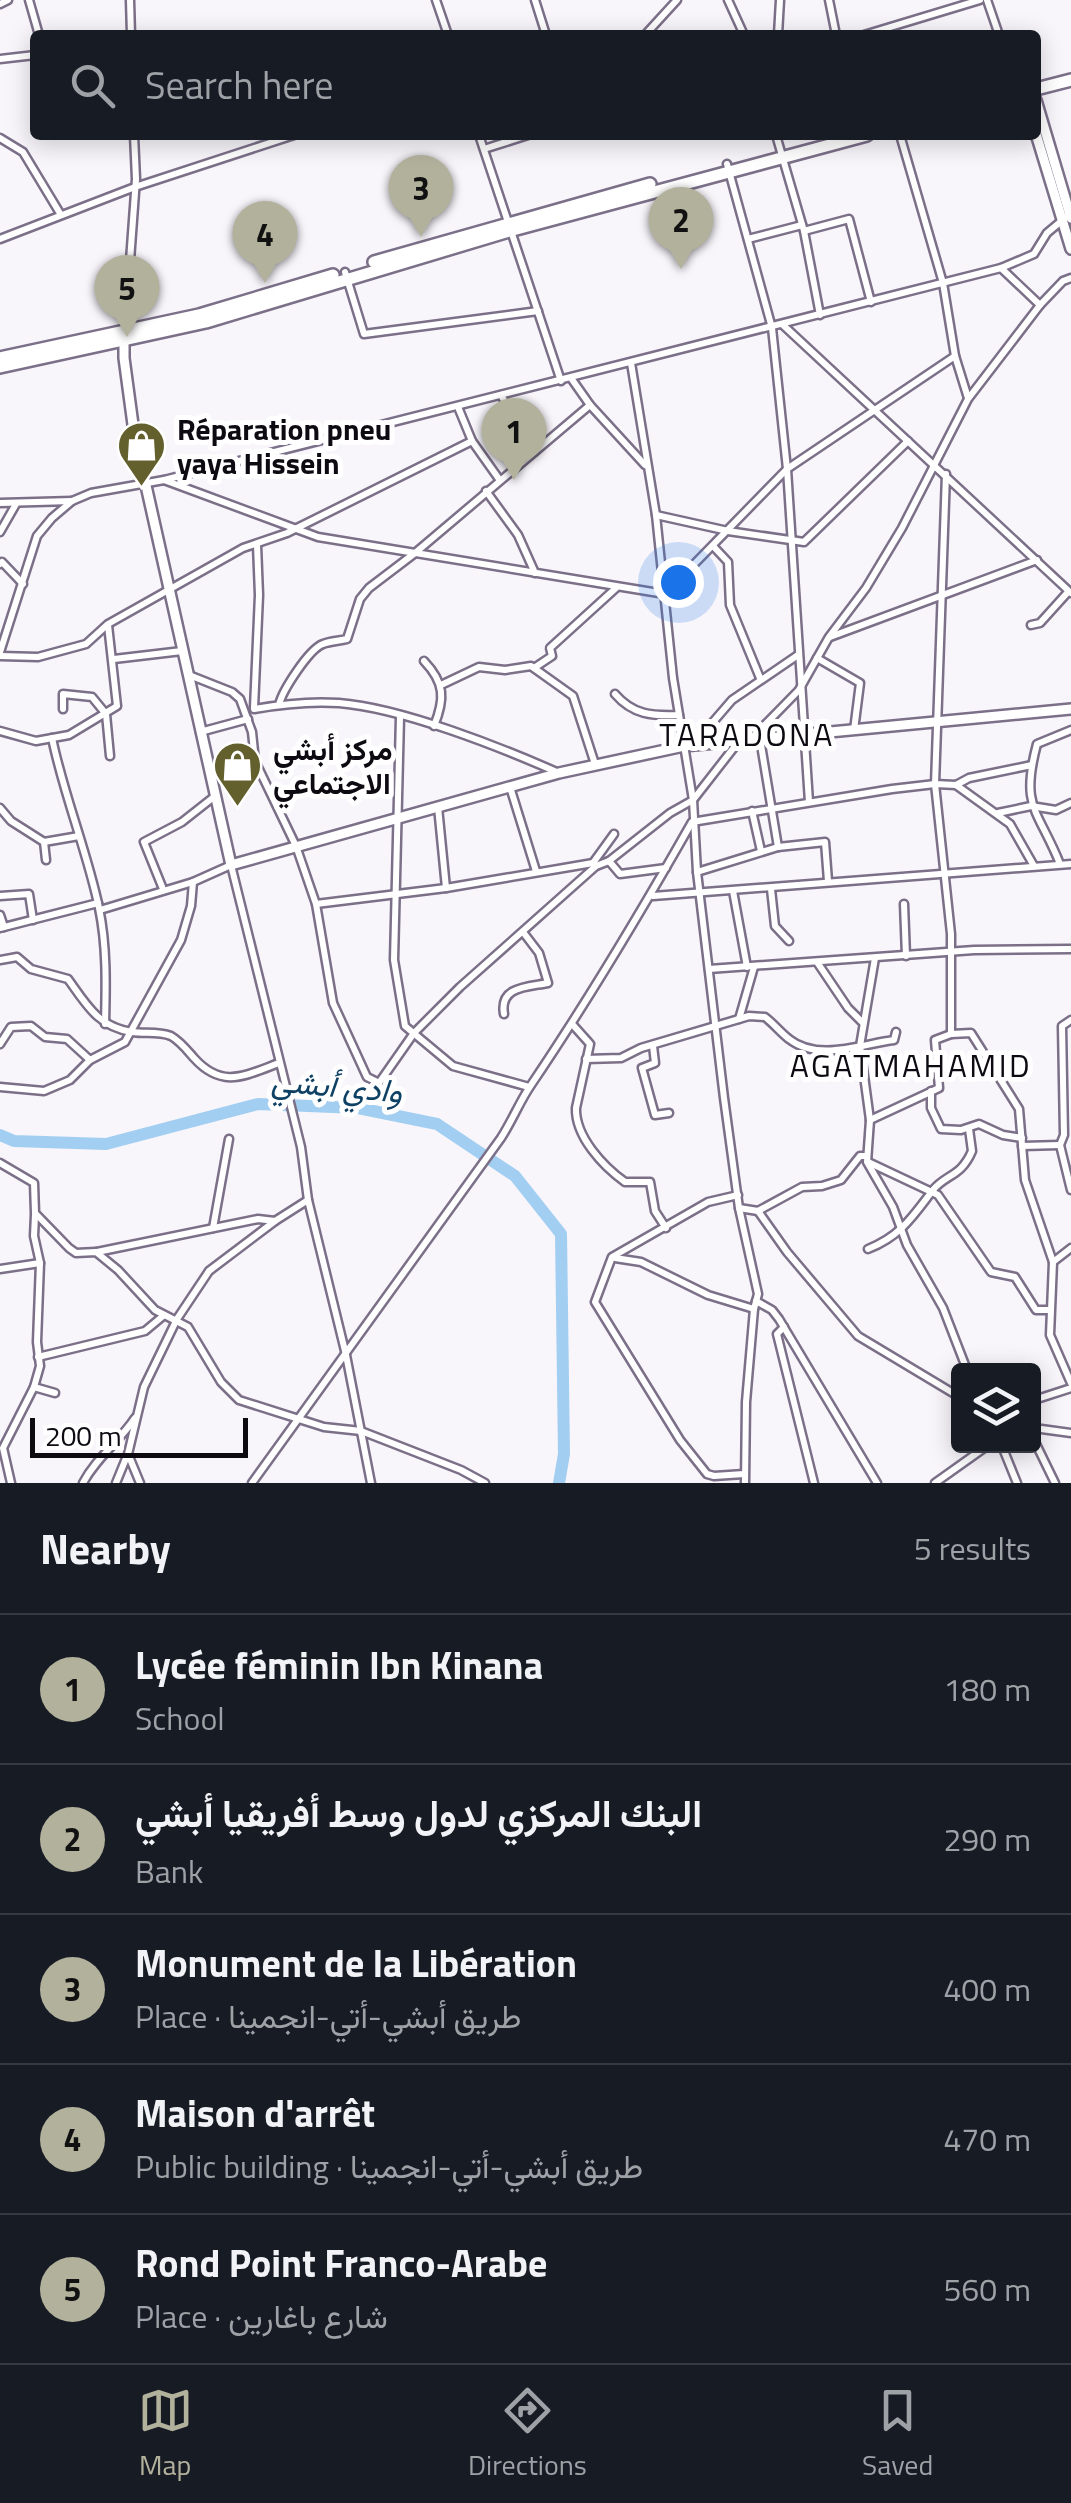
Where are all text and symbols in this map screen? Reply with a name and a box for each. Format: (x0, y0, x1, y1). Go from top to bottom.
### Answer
search box (30, 30, 1041, 140)
text: Search here (145, 56, 333, 114)
icon: search (65, 58, 120, 113)
pin: 3 (388, 154, 454, 237)
pin: 2 (648, 186, 714, 269)
pin: 4 (232, 200, 298, 283)
pin: 5 (94, 255, 160, 337)
pin: 1 (482, 398, 546, 480)
place label: Réparation pneu yaya Hissein (177, 406, 391, 486)
shop icon: Réparation pneu yaya Hissein (116, 420, 168, 488)
your location (653, 557, 704, 608)
district label: TARADONA (659, 710, 835, 758)
place label: مركز أبشي الاجتماعي (273, 726, 393, 809)
shop icon: مركز أبشي الاجتماعي (212, 740, 264, 808)
district label: AGATMAHAMID (790, 1041, 1032, 1089)
water label: وادي أبشي (269, 1055, 404, 1118)
map controls (951, 1363, 1041, 1453)
button: layers (951, 1363, 1041, 1453)
scale bar (30, 1413, 248, 1458)
text: 200 m (45, 1414, 122, 1457)
text: Nearby (40, 1516, 171, 1580)
text: 5 results (914, 1524, 1031, 1572)
text: Lycée féminin Ibn Kinana (135, 1636, 543, 1694)
text: 1 (64, 1665, 81, 1713)
text: 180 m (943, 1665, 1031, 1713)
text: School (135, 1694, 225, 1742)
text: البنك المركزي لدول وسط أفريقيا أبشي (135, 1784, 702, 1842)
text: 2 (64, 1815, 81, 1863)
text: 290 m (943, 1815, 1031, 1863)
text: Bank (135, 1847, 203, 1895)
text: Monument de la Libération (135, 1934, 577, 1992)
text: 3 (64, 1965, 81, 2013)
text: 400 m (943, 1965, 1031, 2013)
text: Place · طريق أبشي-أتي-انجمينا (135, 1992, 521, 2040)
text: Maison d'arrêt (135, 2084, 375, 2142)
text: 4 (64, 2115, 81, 2163)
text: 470 m (943, 2115, 1031, 2163)
text: Public building · طريق أبشي-أتي-انجمينا (135, 2142, 643, 2190)
text: Rond Point Franco-Arabe (135, 2234, 547, 2292)
text: 5 (64, 2265, 81, 2313)
text: 560 m (943, 2265, 1031, 2313)
text: Place · شارع باغارين (135, 2292, 388, 2340)
tab: Map (138, 2383, 193, 2486)
tab: Directions (468, 2383, 587, 2486)
tab: Saved (862, 2383, 933, 2486)

